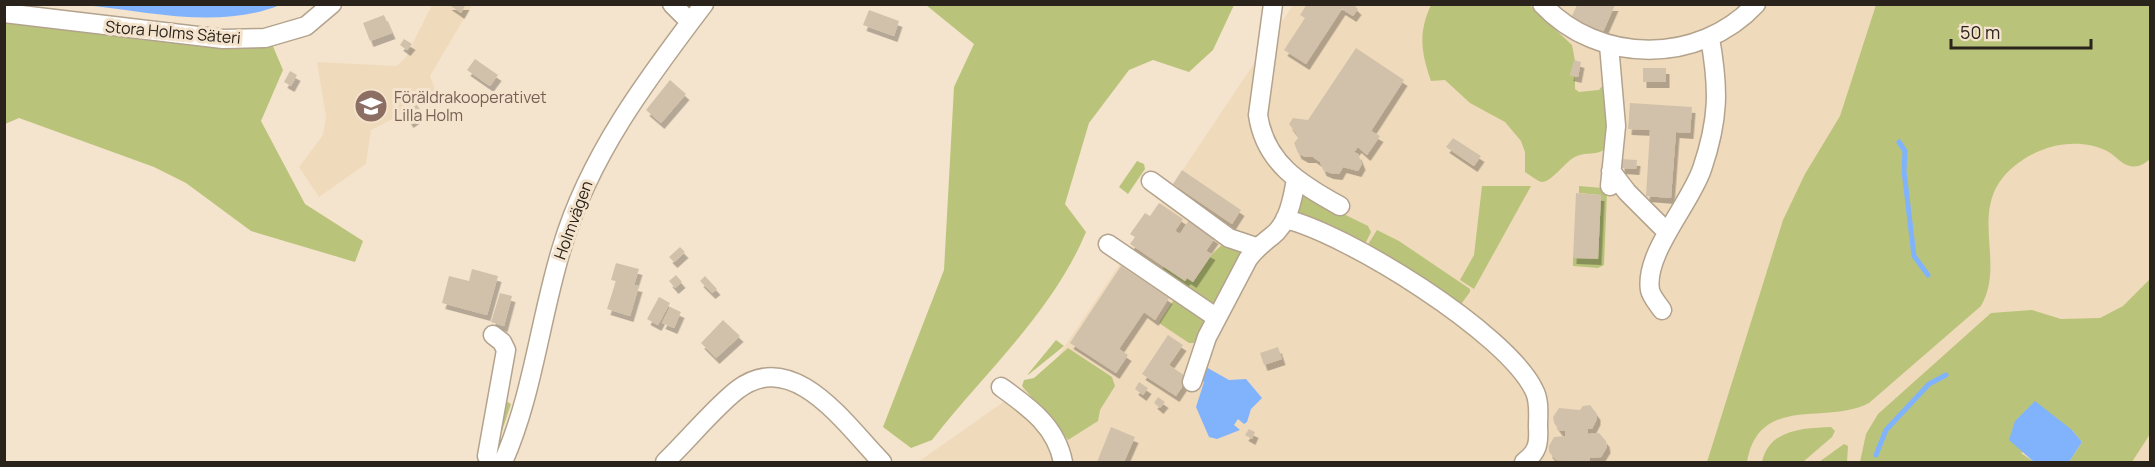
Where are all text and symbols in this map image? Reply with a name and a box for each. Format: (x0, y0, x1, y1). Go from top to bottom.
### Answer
scale bar (1951, 12, 2090, 50)
street label: Stora Holms Säteri (104, 15, 242, 49)
text: 50 m (1960, 20, 2000, 44)
place label: Föräldrakooperativet Lilla Holm (394, 86, 547, 126)
school or university icon: Föräldrakooperativet Lilla Holm (353, 88, 389, 124)
street label: Holmvägen (549, 178, 597, 262)

